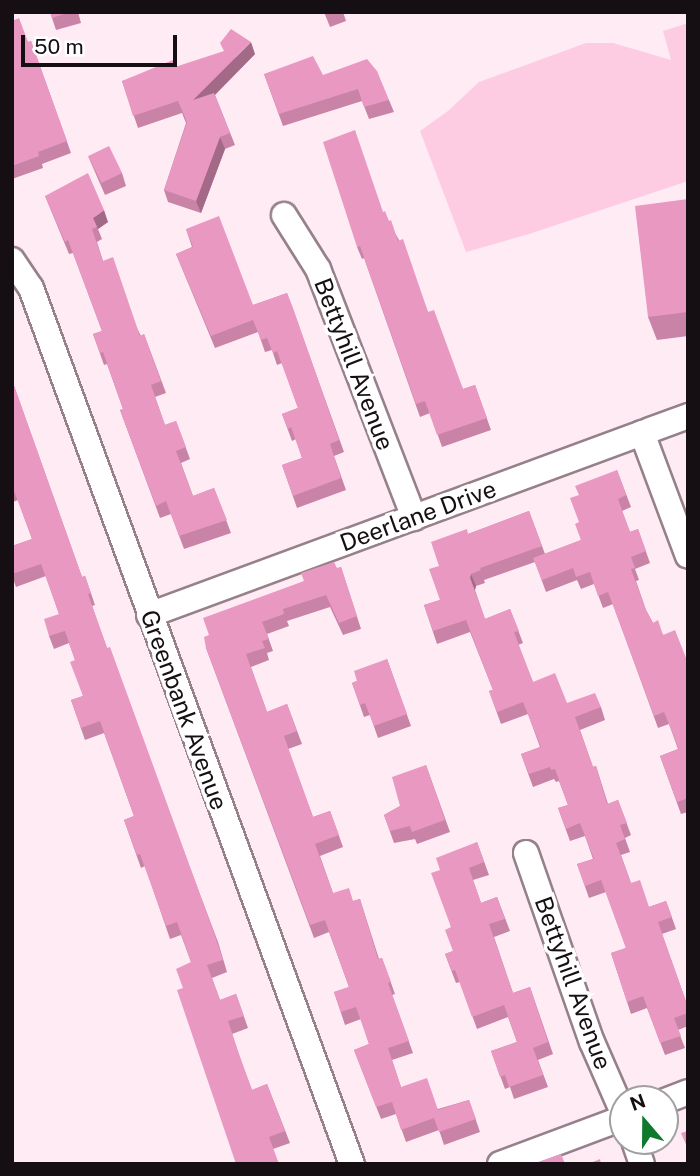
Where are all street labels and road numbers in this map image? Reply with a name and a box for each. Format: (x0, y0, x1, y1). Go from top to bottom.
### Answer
street label: Bettyhill Avenue (308, 274, 400, 454)
street label: Deerlane Drive (336, 474, 500, 558)
street label: Greenbank Avenue (134, 606, 234, 814)
street label: Bettyhill Avenue (528, 893, 618, 1073)

